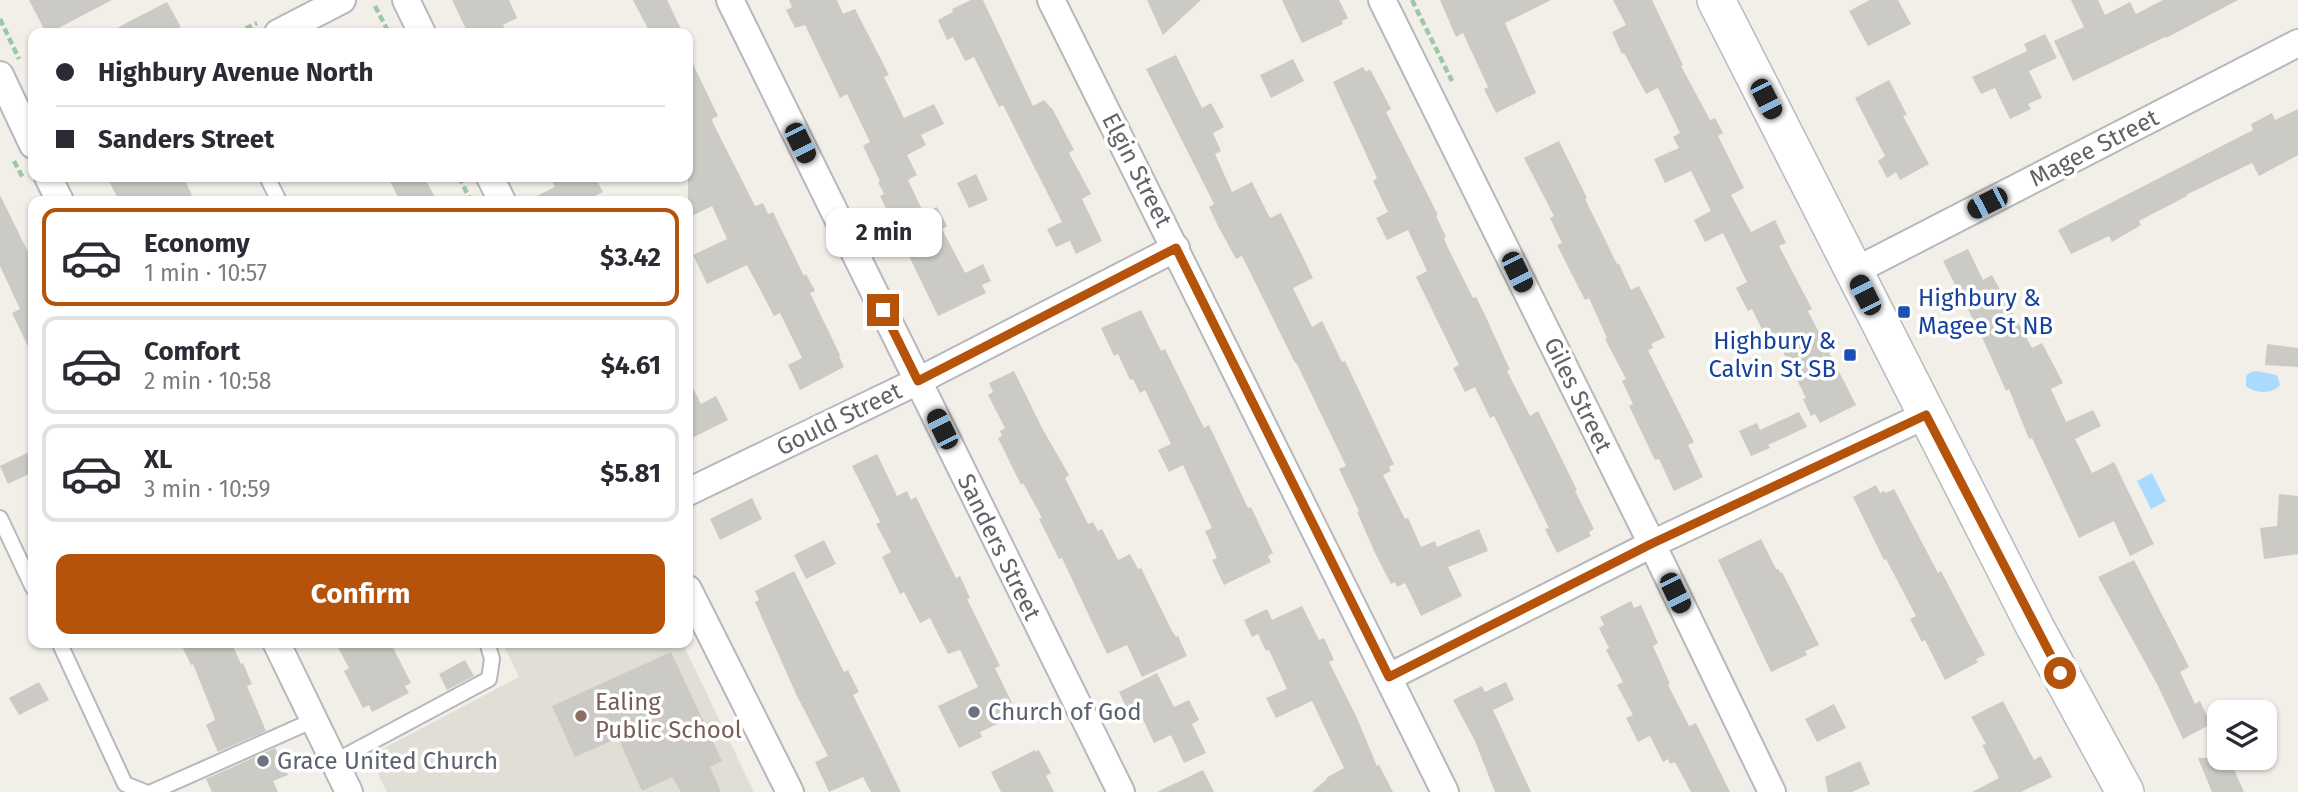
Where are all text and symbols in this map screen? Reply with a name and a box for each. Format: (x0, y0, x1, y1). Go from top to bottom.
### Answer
text: Highbury Avenue North (98, 57, 374, 88)
car (1748, 76, 1785, 122)
street label: Magee Street (2025, 103, 2164, 193)
street label: Elgin Street (1096, 108, 1178, 232)
car (782, 120, 819, 166)
text: Sanders Street (98, 124, 274, 155)
car (1964, 184, 2011, 222)
callout: 2 min (825, 208, 941, 258)
text: 2 min (856, 218, 912, 246)
icon: car (60, 226, 123, 289)
text: Economy (144, 228, 250, 259)
text: $3.42 (600, 242, 661, 273)
car (1499, 249, 1536, 295)
text: 1 min · 10:57 (144, 259, 267, 287)
car (1847, 272, 1884, 318)
place label: Highbury & Magee St NB (1918, 284, 2053, 340)
route end (867, 294, 899, 326)
marker: Highbury & Magee St NB (1896, 304, 1912, 320)
place label: Highbury & Calvin St SB (1708, 327, 1836, 383)
street label: Giles Street (1538, 333, 1618, 457)
icon: car (60, 334, 123, 397)
text: Comfort (144, 336, 240, 367)
marker: Highbury & Calvin St SB (1842, 347, 1858, 363)
text: $4.61 (601, 350, 661, 381)
text: 2 min · 10:58 (144, 367, 271, 395)
street label: Gould Street (772, 376, 906, 461)
car (924, 406, 961, 452)
icon: car (60, 442, 123, 505)
text: XL (144, 444, 172, 475)
text: $5.81 (600, 458, 661, 489)
street label: Sanders Street (952, 469, 1047, 625)
text: 3 min · 10:59 (144, 475, 271, 503)
button: Confirm (56, 554, 665, 634)
car (1657, 570, 1694, 616)
route start (2044, 657, 2076, 689)
place label: Ealing Public School (595, 688, 742, 744)
place label: Church of God (988, 698, 1142, 726)
map controls (2207, 700, 2277, 770)
button: layers (2207, 700, 2277, 770)
marker: Church of God (966, 704, 982, 720)
marker: Ealing Public School (573, 708, 589, 724)
place label: Grace United Church (277, 747, 498, 775)
marker: Grace United Church (255, 753, 271, 769)

